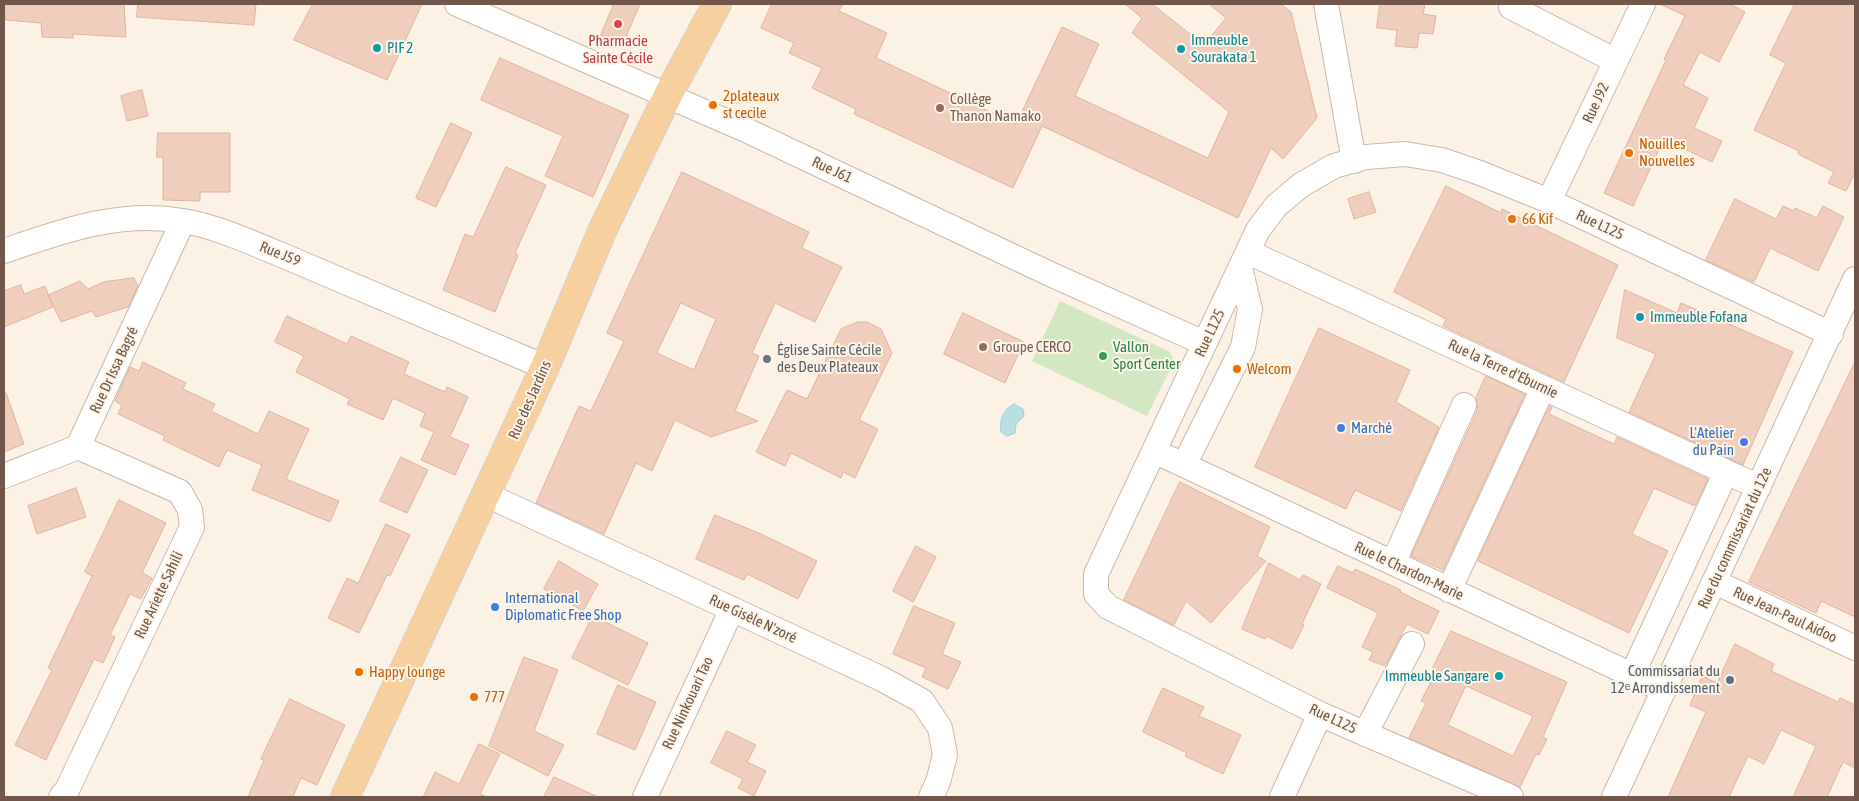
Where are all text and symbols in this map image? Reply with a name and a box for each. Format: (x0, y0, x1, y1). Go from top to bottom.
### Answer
marker: Pharmacie Sainte Cécile (612, 18, 624, 30)
place label: Immeuble Sourakata 1 (1191, 31, 1257, 66)
place label: Pharmacie Sainte Cécile (583, 32, 653, 67)
place label: PIF 2 (387, 39, 413, 57)
marker: PIF 2 (371, 42, 383, 54)
marker: Immeuble Sourakata 1 (1175, 43, 1187, 55)
street label: Rue J92 (1579, 80, 1613, 126)
place label: 2plateaux st cecile (723, 87, 779, 122)
place label: Collège Thanon Namako (950, 90, 1041, 125)
marker: 2plateaux st cecile (707, 99, 719, 111)
marker: Collège Thanon Namako (934, 102, 946, 114)
place label: Nouilles Nouvelles (1639, 135, 1695, 170)
marker: Nouilles Nouvelles (1623, 147, 1635, 159)
street label: Rue J61 (809, 153, 855, 187)
street label: Rue L125 (1573, 206, 1627, 244)
place label: 66 Kif (1522, 210, 1553, 228)
marker: 66 Kif (1506, 213, 1518, 225)
street label: Rue J59 (257, 238, 303, 270)
street label: Rue L125 (1191, 306, 1229, 360)
place label: Immeuble Fofana (1650, 308, 1747, 326)
marker: Immeuble Fofana (1634, 311, 1646, 323)
street label: Rue Dr Issa Bagré (86, 324, 142, 416)
street label: Rue la Terre d'Eburnie (1445, 336, 1561, 402)
place label: Groupe CERCO (993, 338, 1071, 356)
place label: Vallon Sport Center (1113, 338, 1180, 373)
place label: Église Sainte Cécile des Deux Plateaux (777, 341, 882, 376)
marker: Groupe CERCO (977, 341, 989, 353)
marker: Vallon Sport Center (1097, 350, 1109, 362)
marker: Église Sainte Cécile des Deux Plateaux (761, 353, 773, 365)
street label: Rue des Jardins (505, 358, 555, 442)
place label: Welcom (1247, 360, 1291, 378)
marker: Welcom (1231, 363, 1243, 375)
place label: Marché (1351, 419, 1392, 437)
marker: Marché (1335, 422, 1347, 434)
place label: L'Atelier du Pain (1689, 424, 1734, 459)
marker: L'Atelier du Pain (1738, 436, 1750, 448)
street label: Rue du commissariat du 12e (1694, 465, 1776, 611)
street label: Rue le Chardon-Marie (1351, 538, 1467, 604)
street label: Rue Ariette Sahili (131, 548, 187, 642)
street label: Rue Jean-Paul Aidoo (1730, 583, 1840, 647)
place label: International Diplomatic Free Shop (505, 589, 621, 624)
street label: Rue Gisèle N'zoré (706, 591, 800, 647)
marker: International Diplomatic Free Shop (489, 601, 501, 613)
street label: Rue Ninkouari Tao (659, 654, 717, 752)
place label: Commissariat du 12ᵉ Arrondissement (1611, 662, 1720, 697)
place label: Happy lounge (369, 663, 445, 681)
marker: Happy lounge (353, 666, 365, 678)
place label: Immeuble Sangare (1385, 667, 1489, 685)
marker: Immeuble Sangare (1493, 670, 1505, 682)
marker: Commissariat du 12ᵉ Arrondissement (1724, 674, 1736, 686)
place label: 777 (484, 688, 505, 706)
marker: 777 (468, 691, 480, 703)
street label: Rue L125 (1306, 700, 1360, 738)

